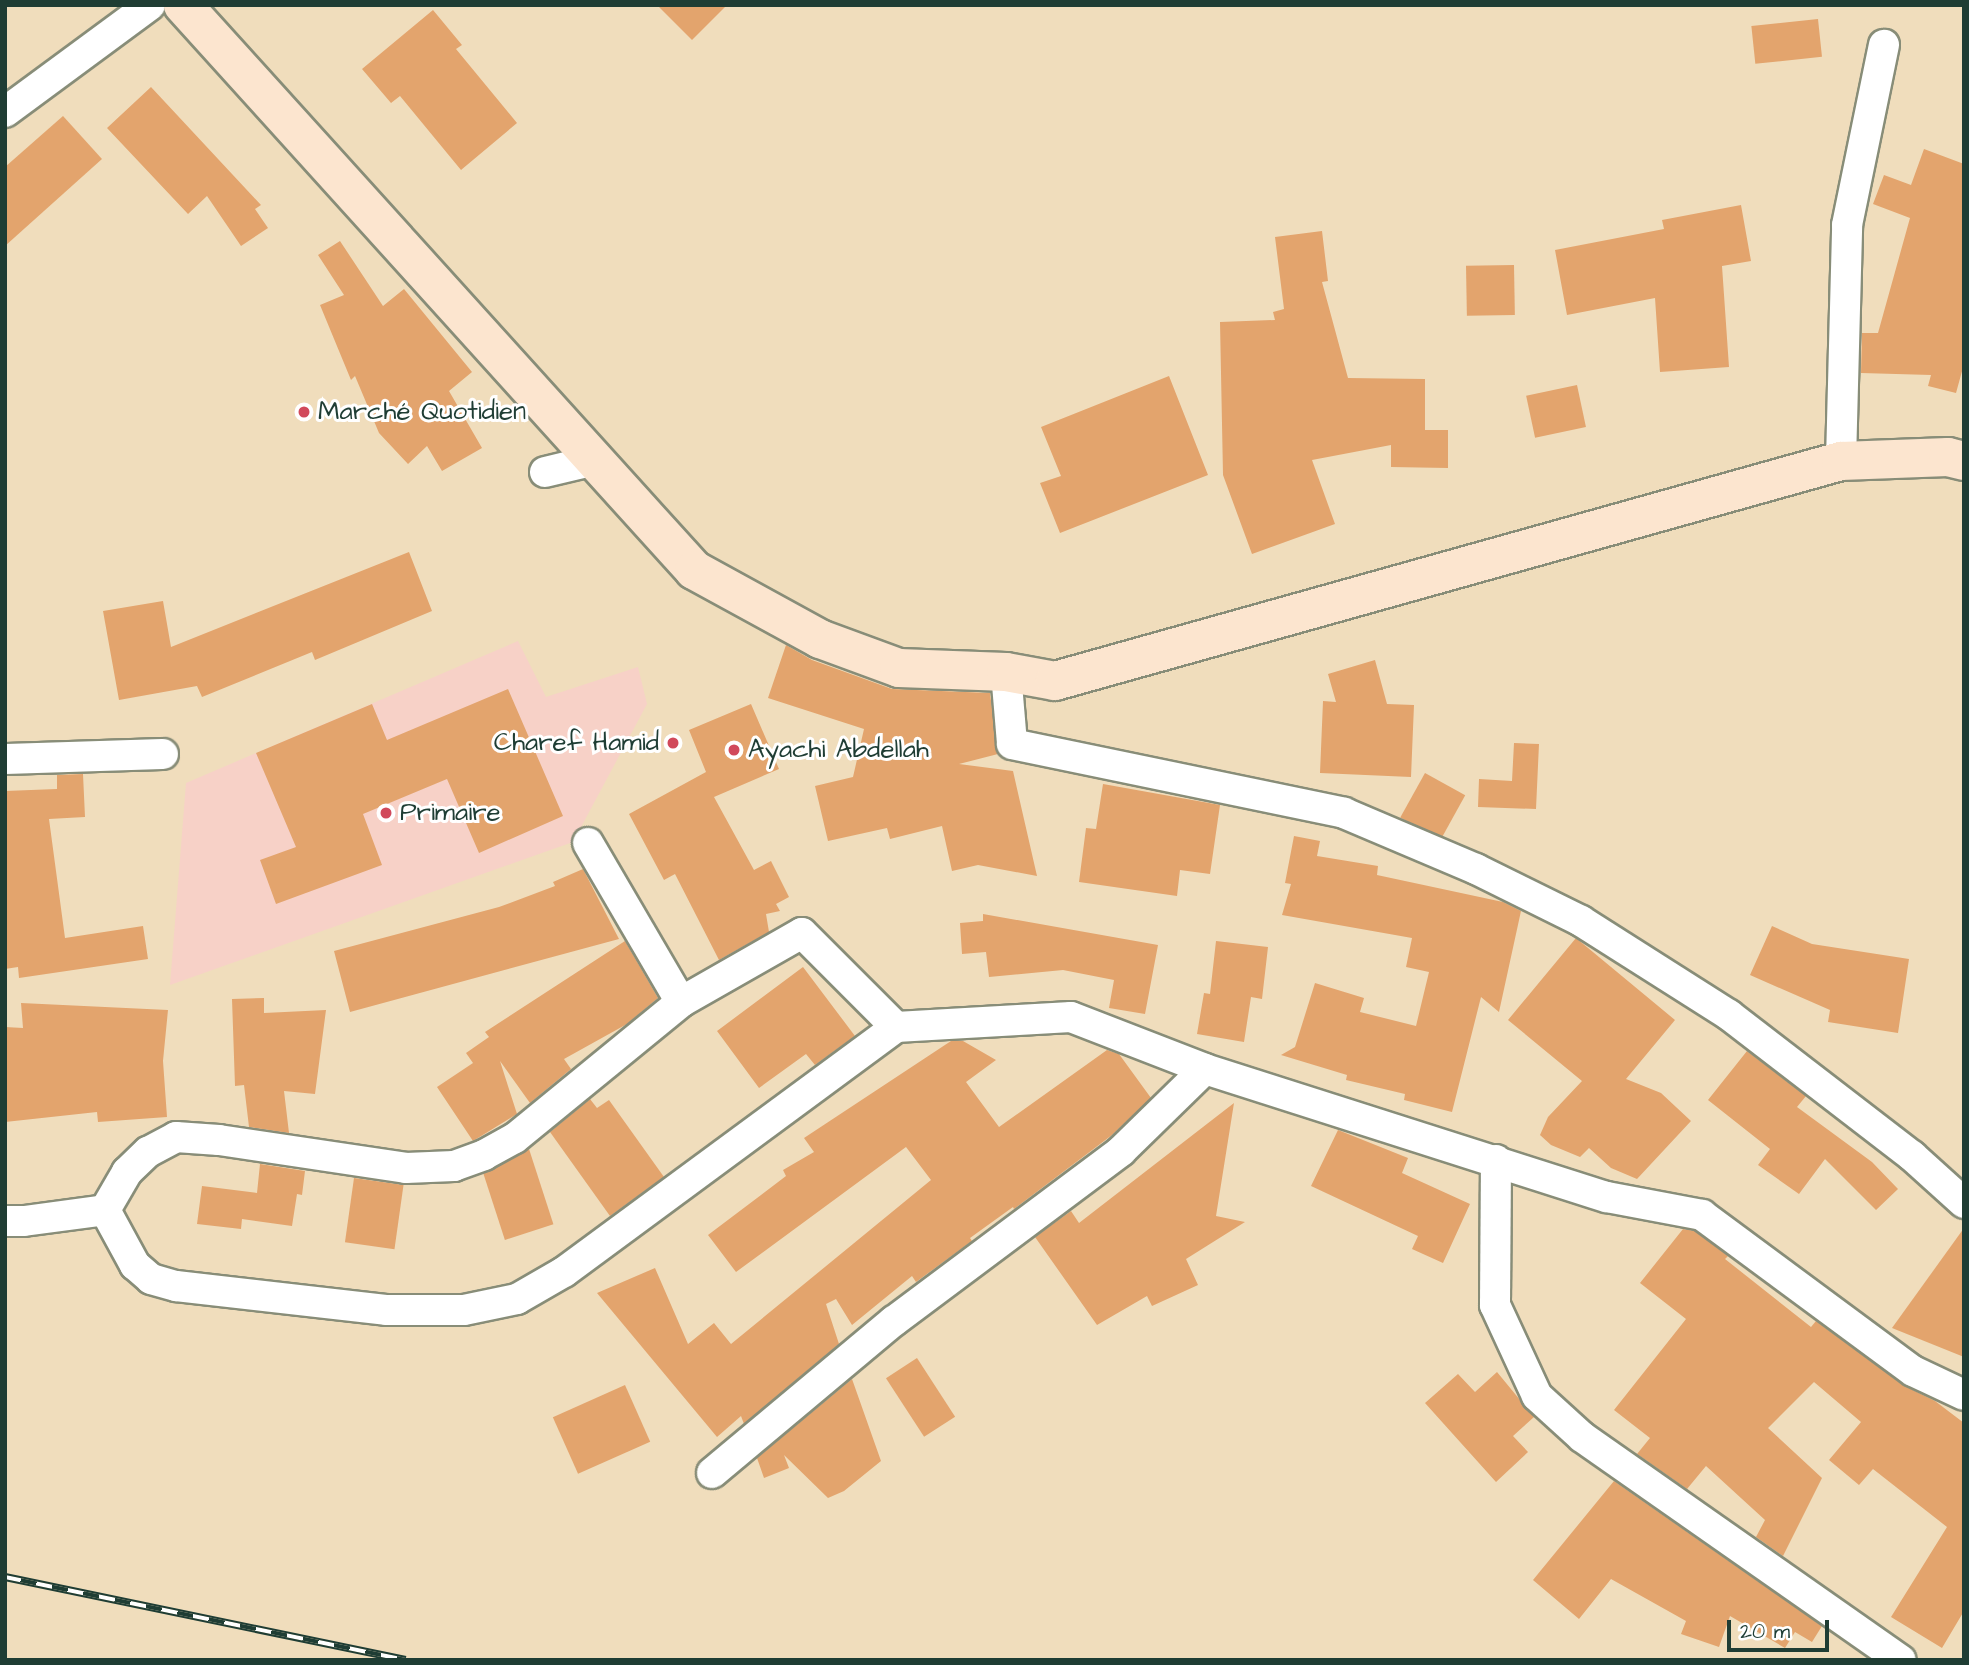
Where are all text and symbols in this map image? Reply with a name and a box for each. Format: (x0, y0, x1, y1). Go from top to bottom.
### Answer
place label: Marché Quotidien (318, 396, 526, 428)
marker: Marché Quotidien (296, 404, 312, 420)
place label: Charef Hamid (494, 727, 659, 759)
place label: Ayachi Abdellah (748, 734, 929, 766)
marker: Charef Hamid (665, 735, 681, 751)
marker: Ayachi Abdellah (726, 742, 742, 758)
place label: Primaire (400, 797, 501, 829)
marker: Primaire (378, 805, 394, 821)
scale bar (1731, 1606, 1832, 1650)
text: 20 m (1740, 1617, 1790, 1646)

